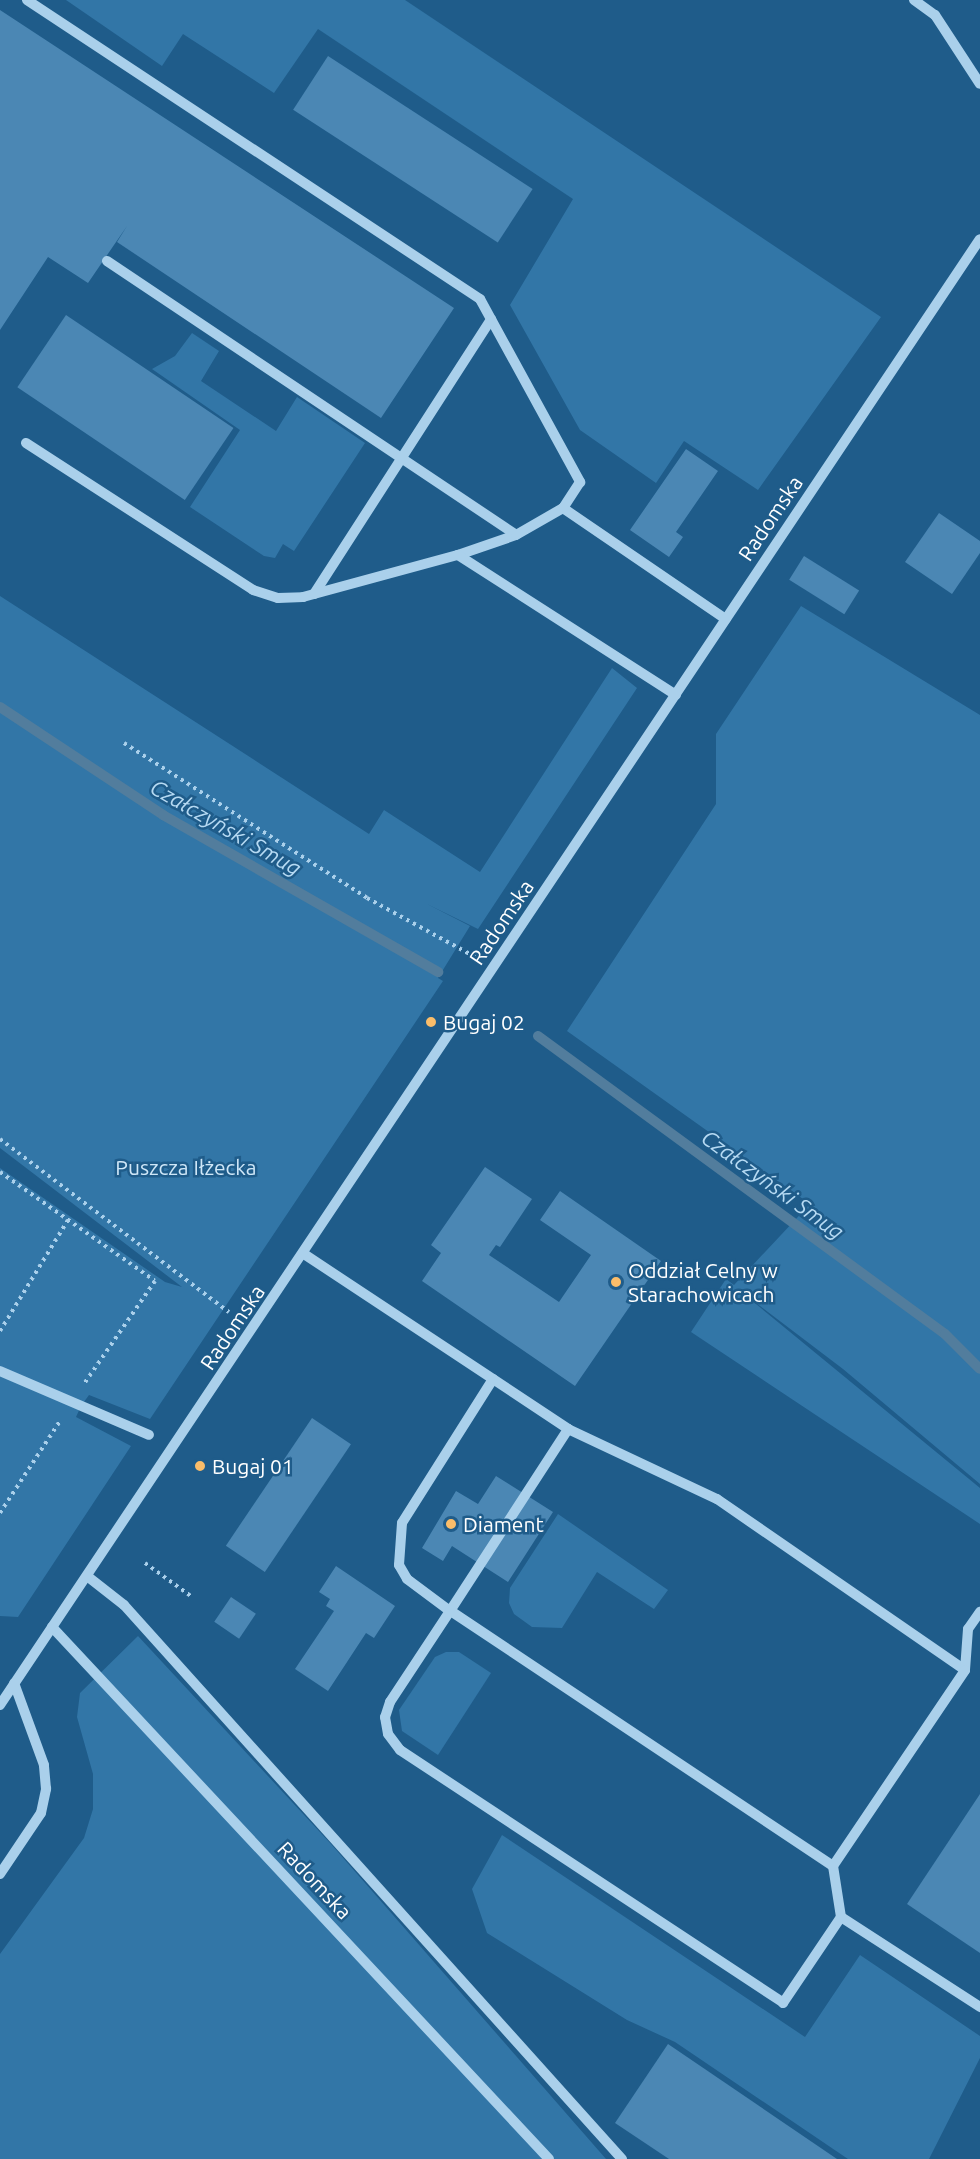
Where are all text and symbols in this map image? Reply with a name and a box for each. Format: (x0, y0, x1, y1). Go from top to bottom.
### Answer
street label: Radomska (732, 471, 808, 565)
water label: Czałczyński Smug (146, 773, 306, 881)
street label: Radomska (463, 875, 539, 969)
place label: Bugaj 02 (443, 1009, 525, 1035)
marker: Bugaj 02 (424, 1015, 438, 1029)
water label: Czałczyński Smug (697, 1123, 849, 1245)
park label: Puszcza Iłżecka (115, 1154, 257, 1180)
place label: Oddział Celny w Starachowicach (628, 1257, 778, 1307)
marker: Oddział Celny w Starachowicach (609, 1275, 623, 1289)
street label: Radomska (194, 1280, 270, 1374)
place label: Bugaj 01 (212, 1453, 294, 1479)
marker: Bugaj 01 (193, 1459, 207, 1473)
place label: Diament (463, 1511, 544, 1537)
marker: Diament (444, 1517, 458, 1531)
street label: Radomska (273, 1836, 357, 1924)

